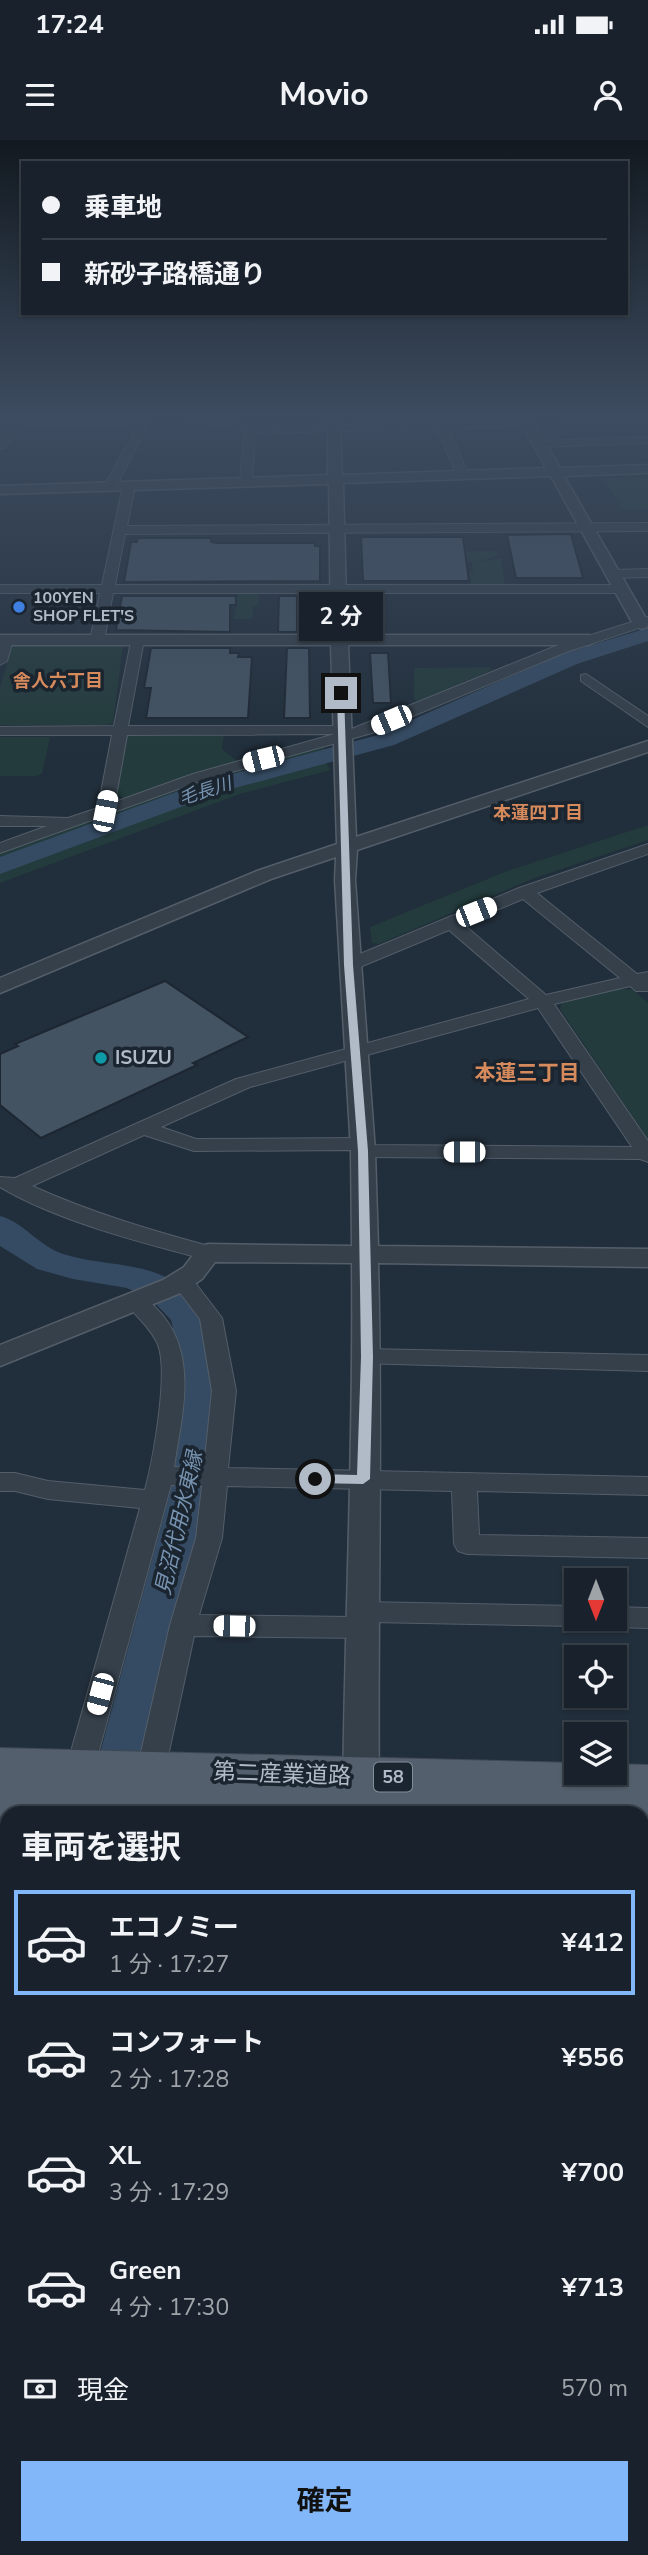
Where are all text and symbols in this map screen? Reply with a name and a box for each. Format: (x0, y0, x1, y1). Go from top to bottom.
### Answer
text: 17:24 (35, 7, 104, 42)
text: Movio (279, 73, 369, 116)
icon: menu (21, 76, 59, 114)
icon: person (589, 76, 627, 114)
text: 乗車地 (84, 190, 162, 225)
text: 新砂子路橋通り (84, 257, 266, 292)
place label: 100YEN SHOP FLET'S (33, 587, 134, 627)
callout: 2 分 (299, 592, 383, 640)
marker: 100YEN SHOP FLET'S (11, 599, 27, 615)
text: 2 分 (319, 601, 363, 632)
district label: 舎人六丁目 (13, 669, 103, 693)
route end (325, 677, 357, 709)
car (368, 702, 415, 738)
car (241, 744, 286, 774)
water label: 毛長川 (176, 771, 236, 811)
car (91, 788, 120, 834)
district label: 本蓮四丁目 (493, 801, 583, 825)
car (453, 894, 500, 930)
place label: ISUZU (115, 1045, 172, 1071)
marker: ISUZU (93, 1050, 109, 1066)
district label: 本蓮三丁目 (475, 1059, 580, 1087)
car (444, 1142, 486, 1163)
water label: 見沼代用水東縁 (149, 1446, 210, 1598)
route start (299, 1463, 331, 1495)
north arrow (564, 1568, 626, 1631)
map controls (564, 1568, 627, 1785)
car (213, 1615, 256, 1637)
button: locate (564, 1645, 627, 1708)
car (85, 1671, 116, 1717)
button: layers (564, 1722, 627, 1785)
street label: 第二産業道路 (213, 1756, 351, 1792)
road number: 58 (374, 1762, 412, 1792)
text: 車両を選択 (21, 1826, 181, 1869)
text: エコノミー (109, 1910, 239, 1945)
icon: car (25, 1911, 88, 1974)
text: ¥412 (562, 1925, 624, 1960)
text: 1 分 · 17:27 (109, 1949, 229, 1980)
text: コンフォート (109, 2025, 264, 2060)
icon: car (25, 2026, 88, 2089)
text: ¥556 (562, 2040, 624, 2075)
text: 2 分 · 17:28 (109, 2064, 229, 2095)
text: XL (109, 2138, 141, 2173)
icon: car (25, 2141, 88, 2204)
text: ¥700 (562, 2155, 624, 2190)
text: 3 分 · 17:29 (109, 2177, 229, 2208)
text: Green (109, 2253, 182, 2288)
icon: car (25, 2256, 88, 2319)
text: ¥713 (562, 2270, 624, 2305)
text: 4 分 · 17:30 (109, 2292, 229, 2323)
icon: cash (21, 2370, 59, 2408)
text: 現金 (77, 2373, 129, 2408)
text: 570 m (561, 2373, 628, 2404)
button: 確定 (21, 2461, 628, 2541)

